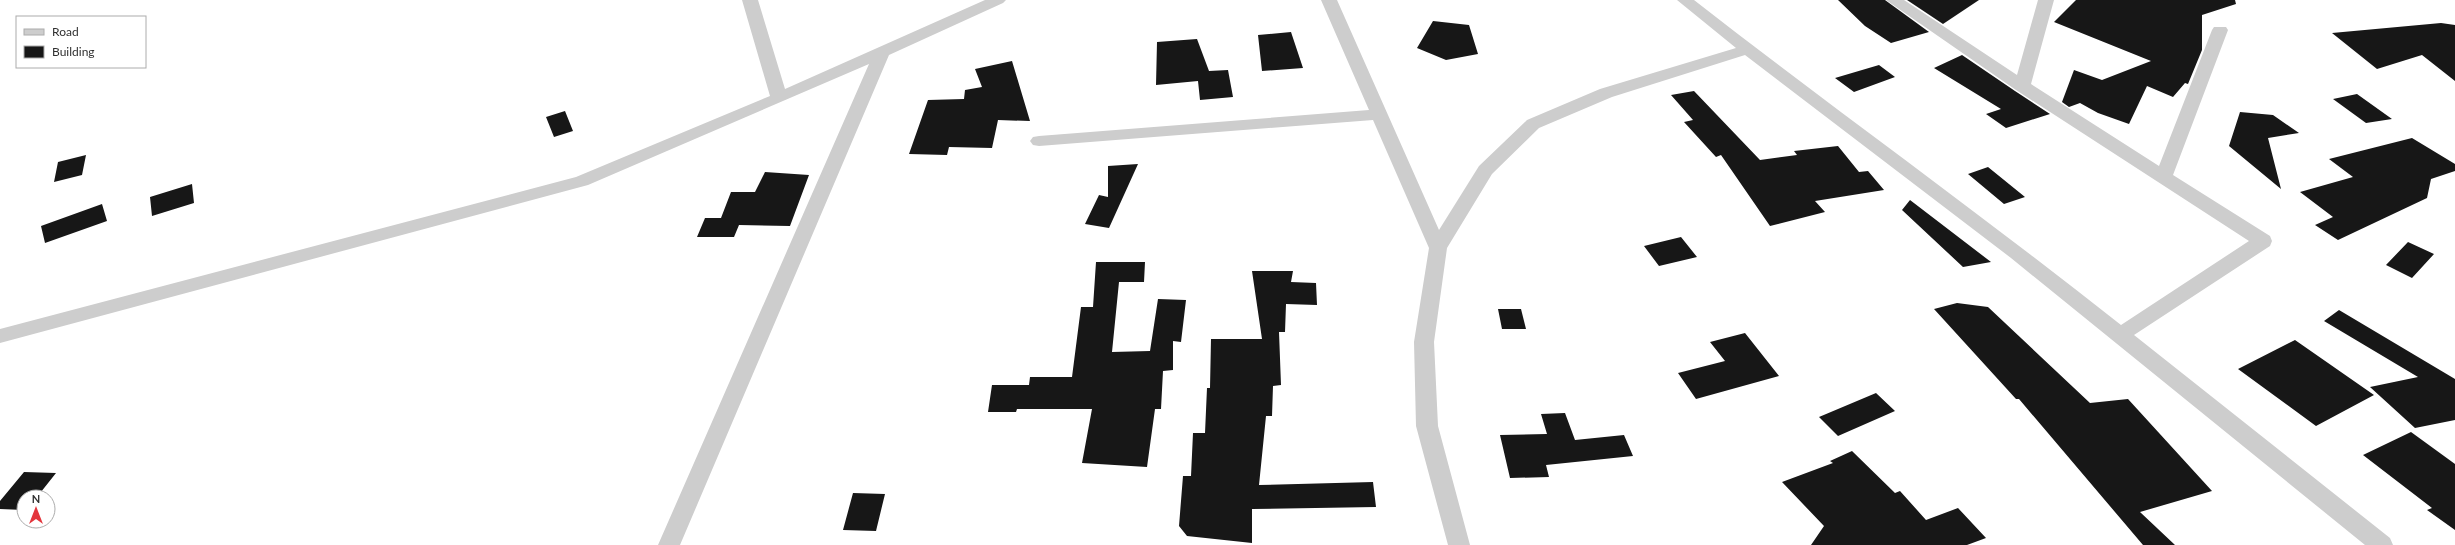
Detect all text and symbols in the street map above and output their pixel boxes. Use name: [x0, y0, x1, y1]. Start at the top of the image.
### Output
legend: [16, 16, 146, 68]
text: Road: [52, 24, 79, 39]
text: Building: [52, 44, 95, 59]
north arrow: [16, 489, 56, 529]
text: N: [32, 492, 40, 505]

